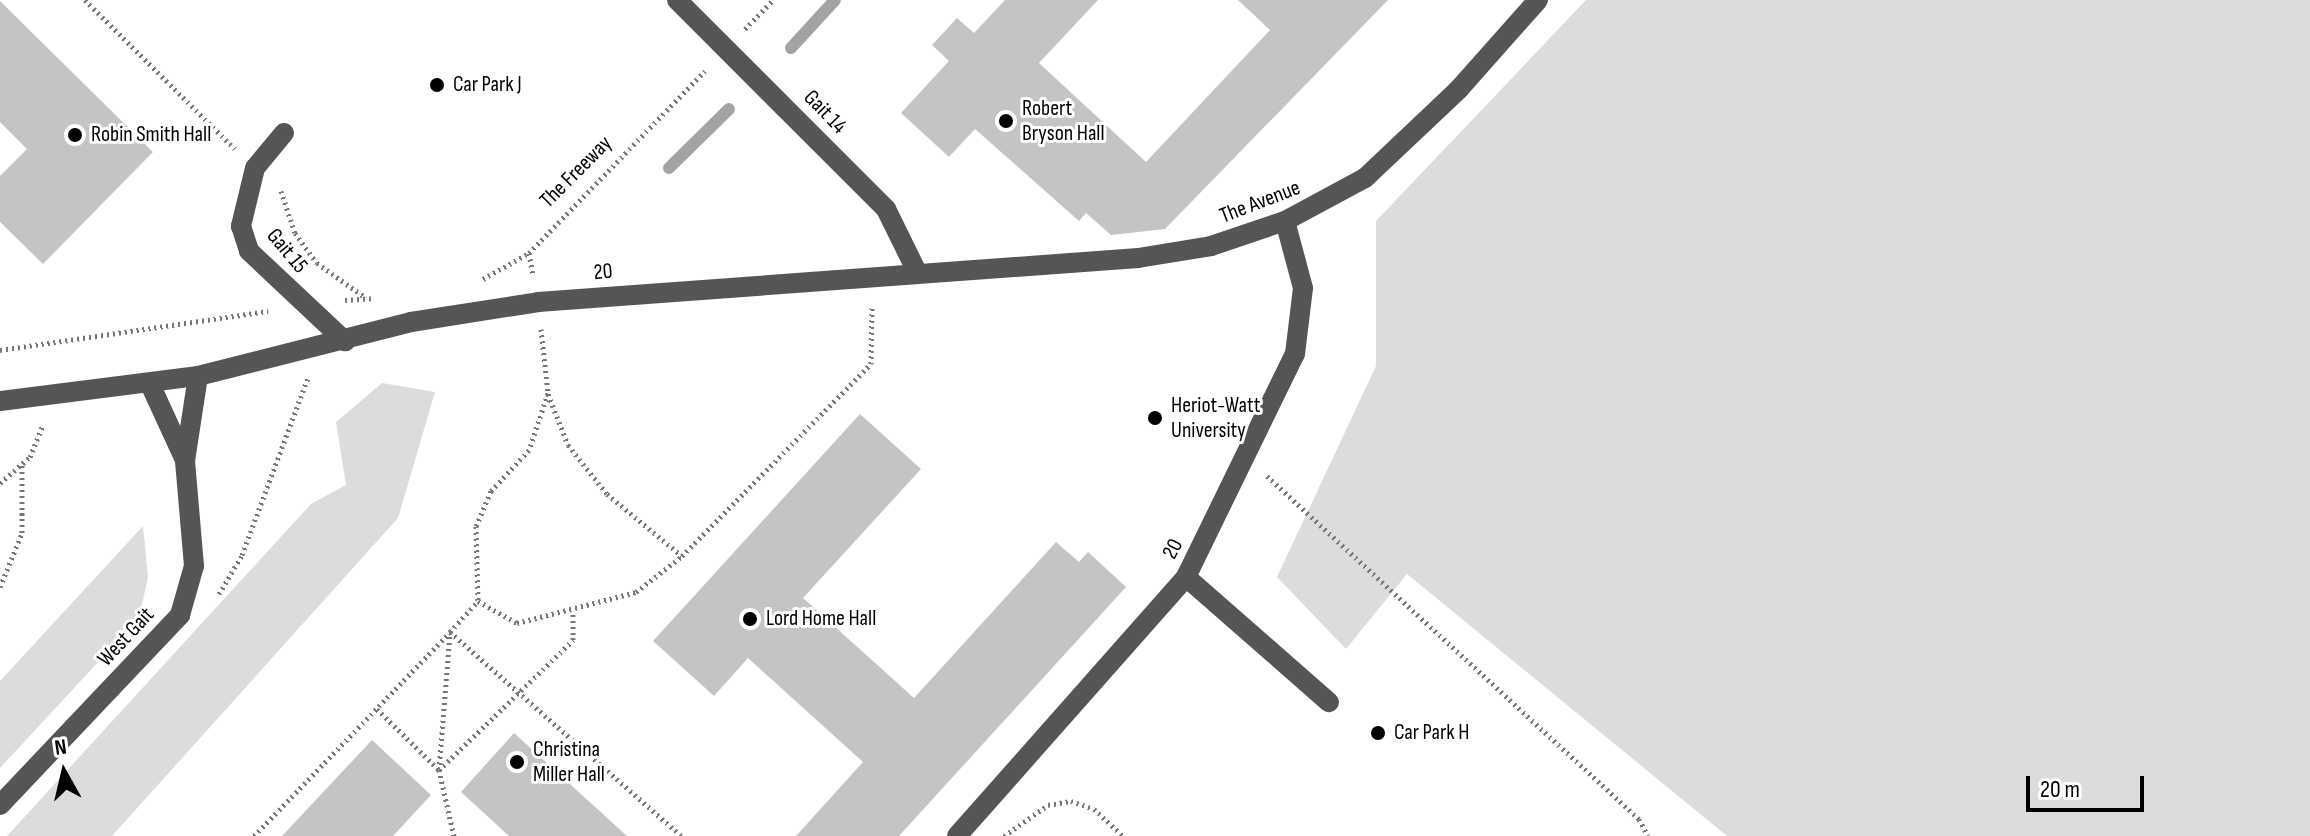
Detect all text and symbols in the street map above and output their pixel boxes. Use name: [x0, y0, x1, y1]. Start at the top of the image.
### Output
place label: Car Park J: [453, 72, 522, 98]
marker: Car Park J: [428, 76, 446, 94]
street label: Gait 14: [798, 85, 852, 139]
place label: Robert Bryson Hall: [1022, 95, 1105, 146]
marker: Robert Bryson Hall: [997, 112, 1015, 130]
place label: Robin Smith Hall: [91, 122, 211, 148]
marker: Robin Smith Hall: [66, 126, 84, 144]
street label: The Freeway: [534, 130, 618, 214]
street label: The Avenue: [1216, 175, 1304, 229]
street label: Gait 15: [261, 223, 313, 279]
street label: 20: [592, 258, 614, 286]
place label: Heriot-Watt University: [1171, 392, 1260, 444]
marker: Heriot-Watt University: [1146, 409, 1164, 427]
street label: 20: [1157, 535, 1189, 563]
street label: West Gait: [92, 602, 160, 672]
place label: Lord Home Hall: [766, 606, 876, 632]
marker: Lord Home Hall: [741, 610, 759, 628]
place label: Car Park H: [1394, 720, 1469, 746]
marker: Car Park H: [1369, 724, 1387, 742]
north arrow: [24, 732, 104, 812]
text: N: [53, 734, 68, 762]
place label: Christina Miller Hall: [533, 736, 605, 788]
marker: Christina Miller Hall: [508, 753, 526, 771]
scale bar: [2030, 760, 2148, 810]
text: 20 m: [2040, 775, 2080, 804]

